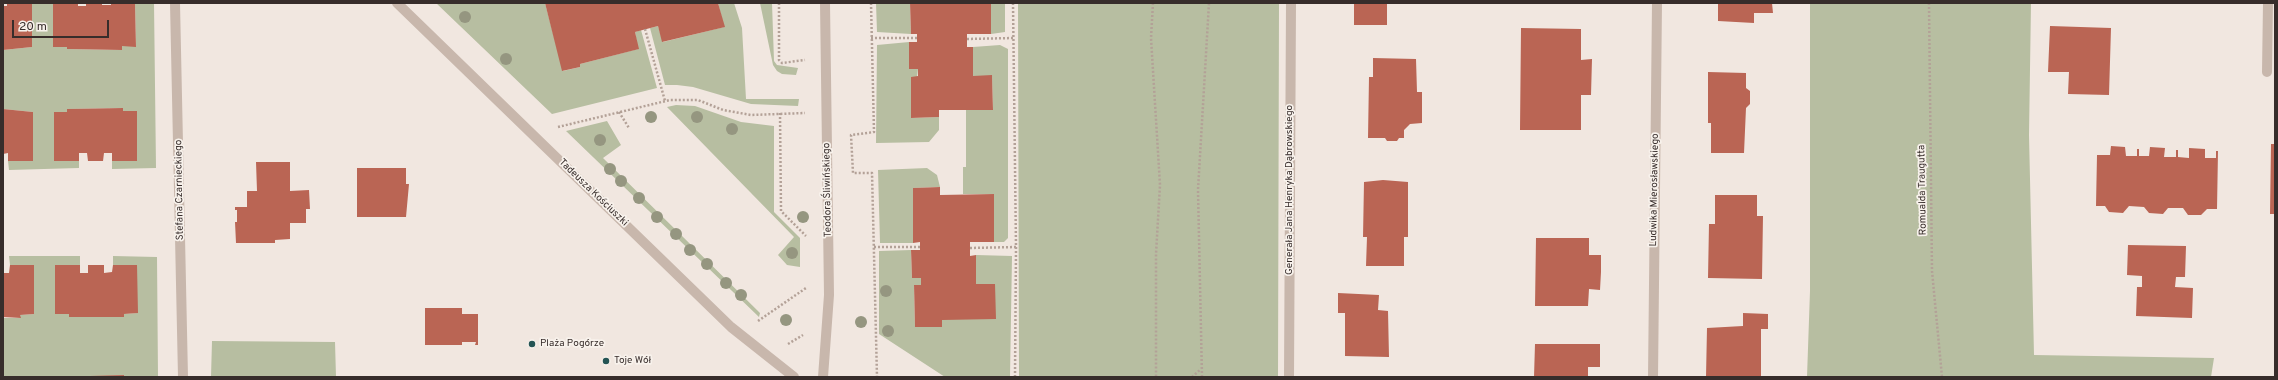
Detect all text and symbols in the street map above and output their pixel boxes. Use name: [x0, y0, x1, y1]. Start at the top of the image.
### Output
scale bar: [14, 12, 111, 38]
text: 20 m: [19, 19, 47, 35]
street label: Generała Jana Henryka Dąbrowskiego: [1284, 105, 1296, 275]
street label: Ludwika Mierosławskiego: [1648, 133, 1662, 247]
street label: Stefana Czarnieckiego: [173, 140, 187, 240]
street label: Teodora Śliwińskiego: [821, 143, 835, 237]
street label: Romualda Traugutta: [1916, 145, 1930, 235]
street label: Tadeusza Kościuszki: [556, 157, 630, 229]
place label: Plaża Pogórze: [540, 338, 604, 350]
marker: Plaża Pogórze: [527, 339, 537, 349]
place label: Toje Wół: [614, 355, 651, 367]
marker: Toje Wół: [601, 356, 611, 366]

